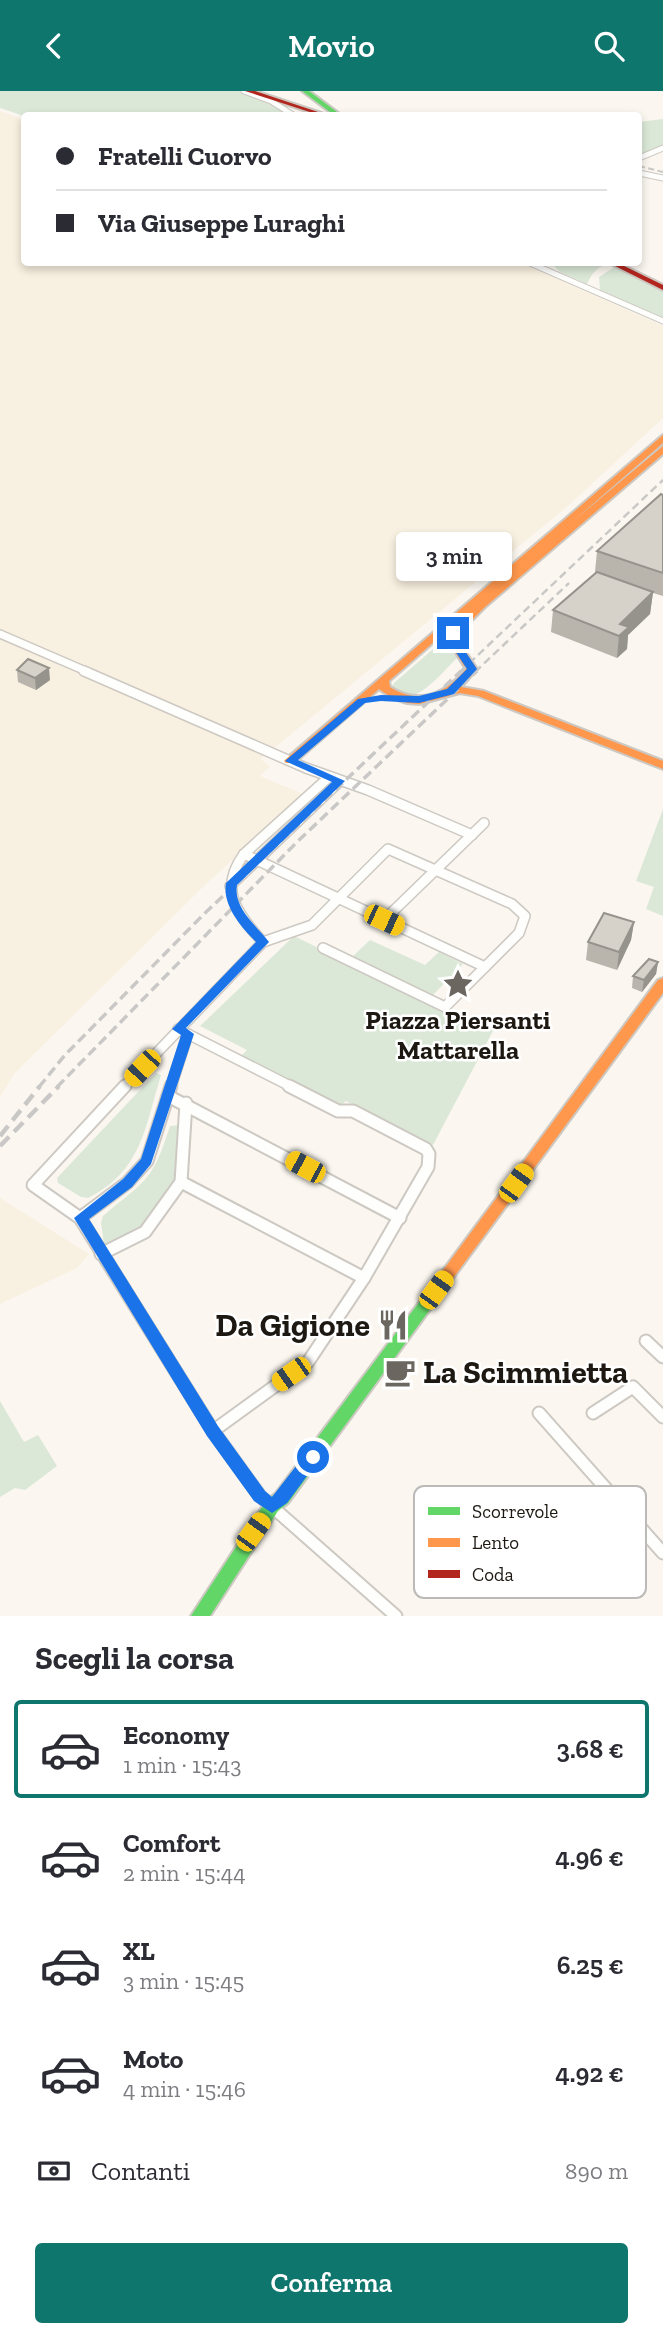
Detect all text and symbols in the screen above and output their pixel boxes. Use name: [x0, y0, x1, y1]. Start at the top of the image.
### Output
icon: back: [35, 27, 73, 65]
text: Movio: [288, 27, 375, 65]
icon: search: [590, 27, 628, 65]
text: Fratelli Cuorvo: [98, 140, 272, 172]
text: Via Giuseppe Luraghi: [98, 207, 345, 239]
callout: 3 min: [395, 531, 511, 581]
text: 3 min: [426, 542, 482, 570]
route end: [437, 617, 469, 649]
car: [361, 902, 408, 938]
place icon: Piazza Piersanti Mattarella: [441, 967, 475, 1001]
place label: Piazza Piersanti Mattarella: [365, 1004, 551, 1066]
car: [120, 1045, 165, 1091]
car: [282, 1148, 329, 1186]
car: [496, 1160, 537, 1206]
car: [416, 1267, 457, 1313]
place label: Da Gigione: [215, 1306, 370, 1344]
restaurant icon: Da Gigione: [376, 1308, 410, 1342]
car: [268, 1353, 315, 1395]
place label: La Scimmietta: [423, 1353, 628, 1391]
cafe icon: La Scimmietta: [383, 1355, 417, 1389]
route start: [297, 1441, 329, 1473]
legend: [414, 1486, 646, 1598]
text: Scorrevole: [472, 1500, 558, 1523]
car: [233, 1509, 274, 1555]
text: Lento: [472, 1531, 519, 1554]
text: Coda: [472, 1563, 514, 1586]
text: Scegli la corsa: [35, 1639, 234, 1677]
icon: car: [39, 1718, 102, 1781]
text: Economy: [123, 1719, 229, 1751]
text: 3.68 €: [557, 1733, 624, 1765]
text: 1 min · 15:43: [123, 1751, 241, 1779]
icon: car: [39, 1826, 102, 1889]
text: Comfort: [123, 1827, 220, 1859]
text: 4.96 €: [555, 1841, 624, 1873]
text: 2 min · 15:44: [123, 1859, 246, 1887]
icon: car: [39, 1934, 102, 1997]
text: XL: [123, 1935, 155, 1967]
text: 6.25 €: [557, 1949, 624, 1981]
text: 3 min · 15:45: [123, 1967, 244, 1995]
icon: car: [39, 2042, 102, 2105]
text: Moto: [123, 2043, 183, 2075]
text: 4.92 €: [555, 2057, 624, 2089]
text: 4 min · 15:46: [123, 2075, 246, 2103]
icon: cash: [35, 2152, 73, 2190]
text: Contanti: [91, 2155, 190, 2187]
text: 890 m: [565, 2157, 628, 2185]
button: Conferma: [35, 2243, 628, 2323]

